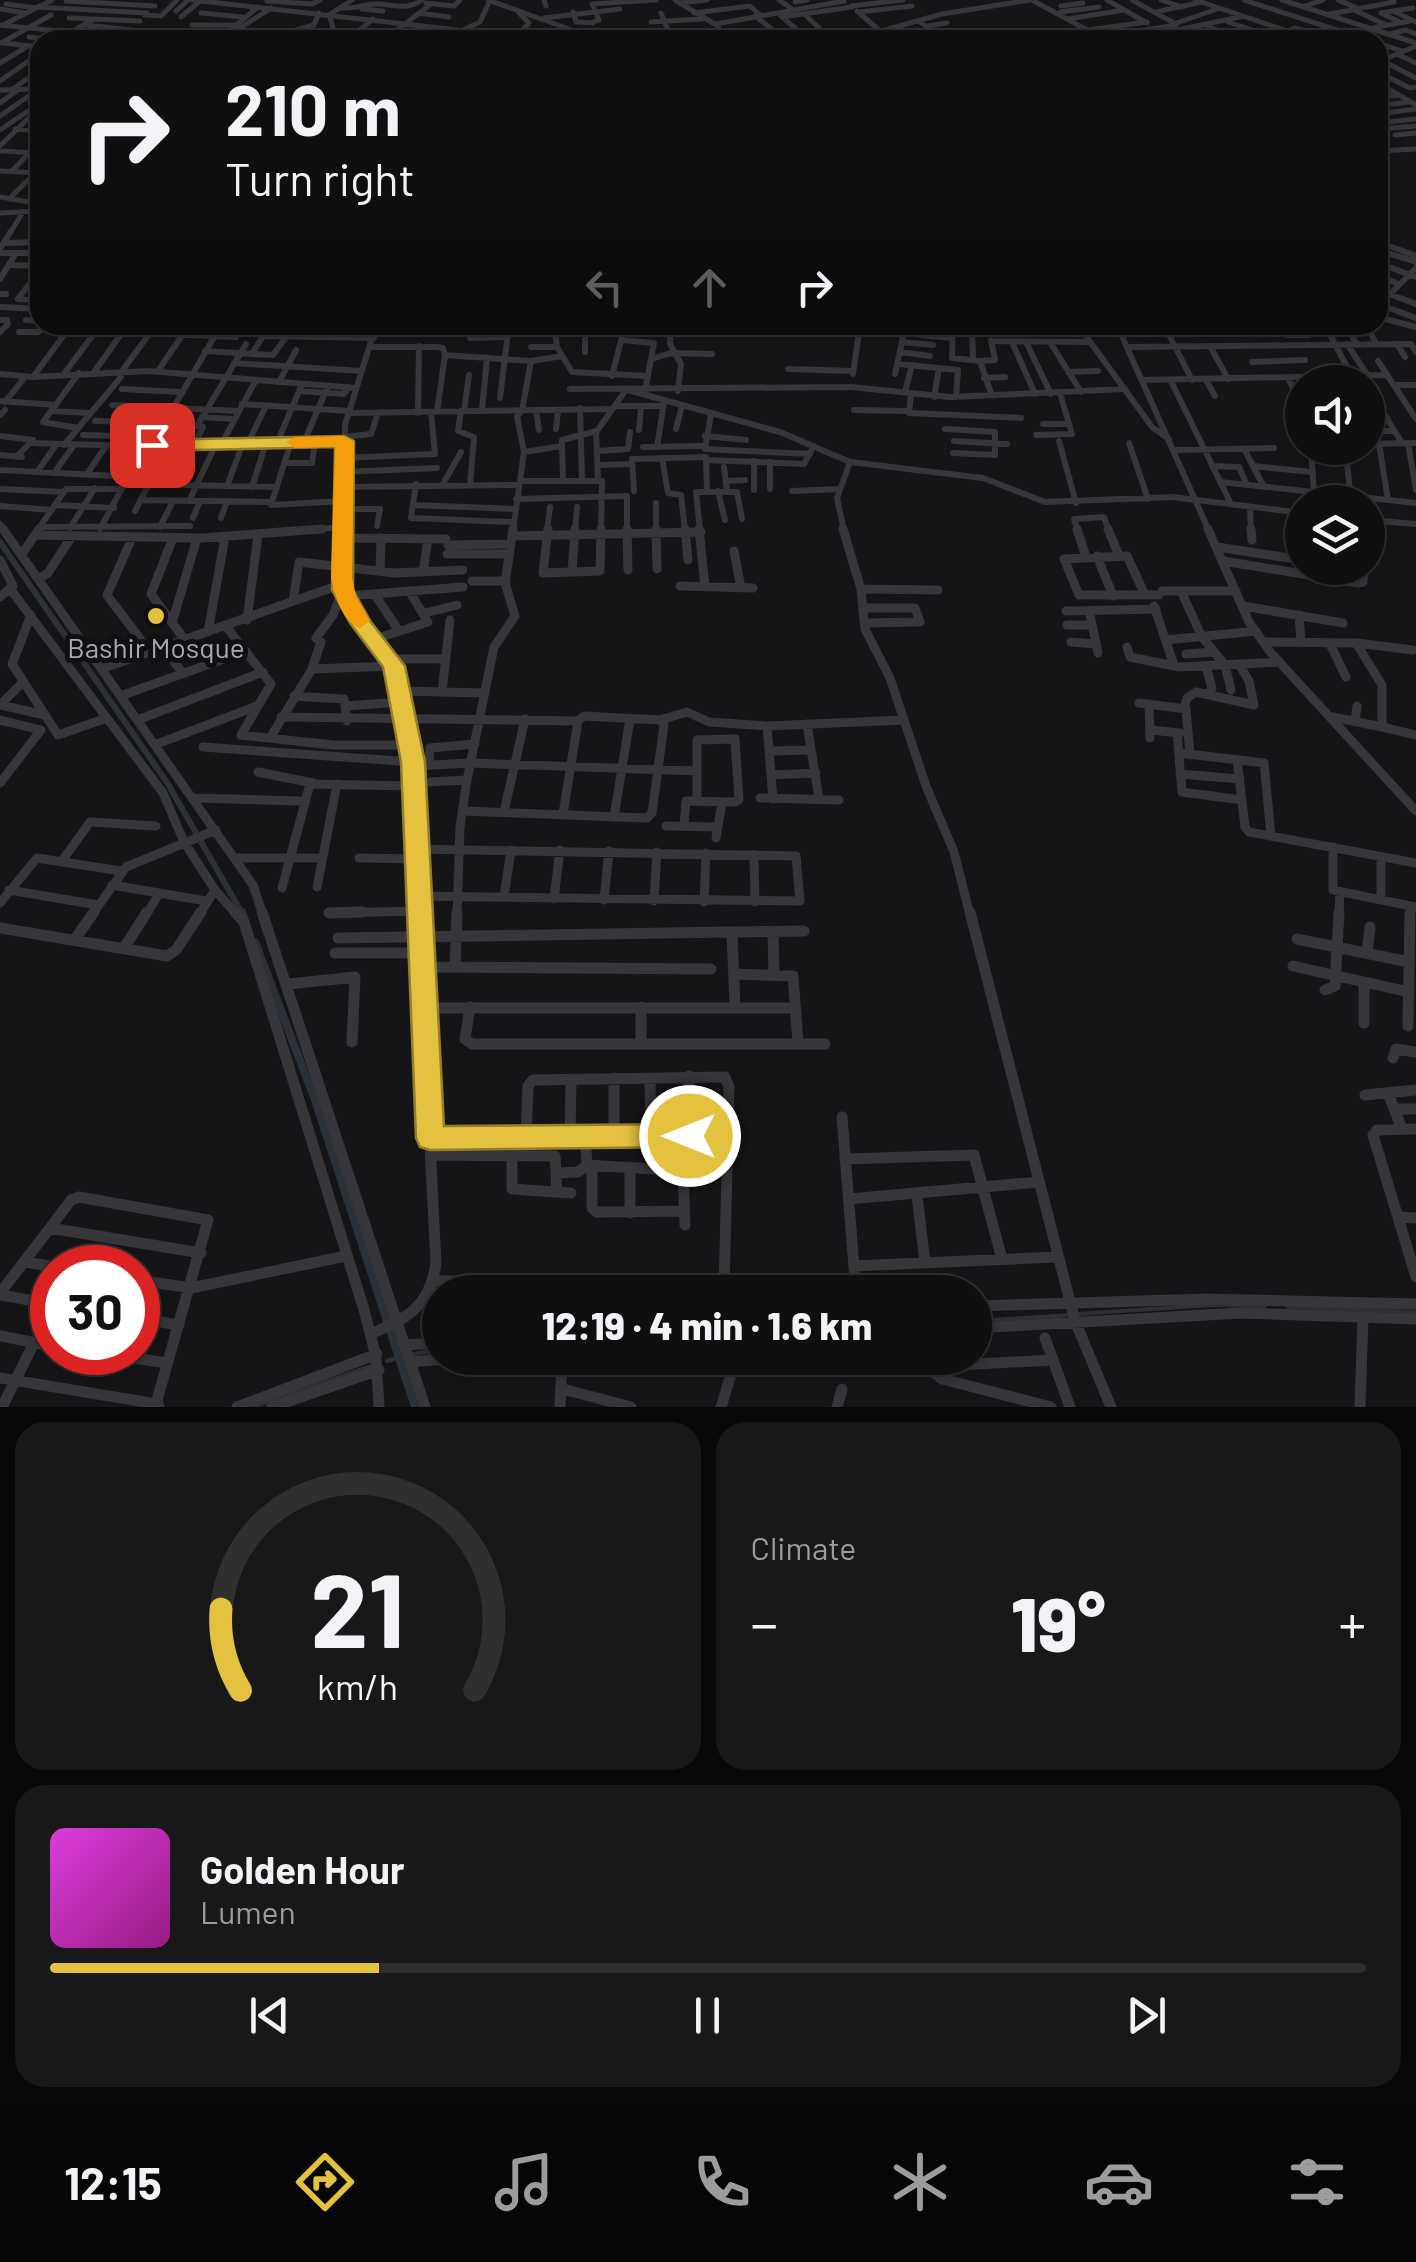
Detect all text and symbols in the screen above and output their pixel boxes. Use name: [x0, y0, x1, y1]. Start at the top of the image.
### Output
text: 210 m: [225, 66, 401, 150]
icon: right: [60, 70, 190, 200]
text: Turn right: [225, 151, 415, 205]
icon: left: [577, 260, 632, 315]
icon: ahead: [682, 260, 737, 315]
icon: right: [787, 260, 842, 315]
map controls: [1285, 365, 1385, 585]
button: sound: [1285, 365, 1385, 465]
pin: [110, 403, 195, 488]
icon: arrive: [125, 418, 180, 473]
button: layers: [1285, 485, 1385, 585]
marker: Bashir Mosque: [145, 605, 167, 627]
place label: Bashir Mosque: [67, 630, 245, 664]
position arrow: [638, 1084, 742, 1188]
speed limit sign: 30: [30, 1245, 160, 1375]
text: 12:19 · 4 min · 1.6 km: [542, 1302, 872, 1348]
text: Climate: [751, 1528, 856, 1566]
text: 21: [311, 1544, 405, 1669]
text: 19°: [1011, 1577, 1106, 1667]
text: −: [751, 1589, 778, 1655]
text: +: [1338, 1589, 1366, 1655]
text: km/h: [317, 1664, 398, 1707]
text: Golden Hour: [200, 1846, 405, 1892]
text: Lumen: [200, 1892, 296, 1930]
icon: previous: [242, 1988, 297, 2043]
icon: pause: [680, 1988, 735, 2043]
icon: next: [1119, 1988, 1174, 2043]
icon: directions: [290, 2147, 360, 2217]
icon: music: [489, 2147, 559, 2217]
icon: phone: [687, 2147, 757, 2217]
icon: climate: [885, 2147, 955, 2217]
icon: car: [1084, 2147, 1154, 2217]
icon: filters: [1282, 2147, 1352, 2217]
text: 12:15: [64, 2155, 162, 2209]

